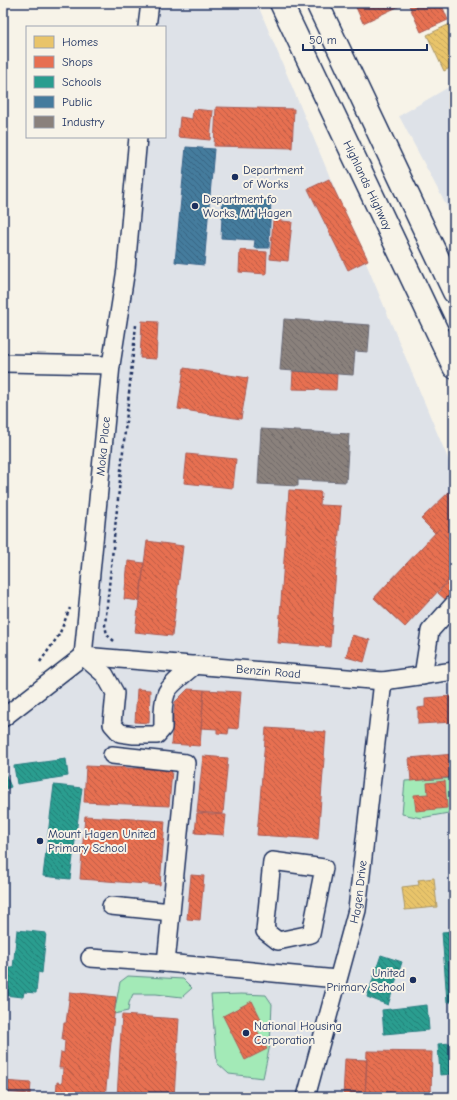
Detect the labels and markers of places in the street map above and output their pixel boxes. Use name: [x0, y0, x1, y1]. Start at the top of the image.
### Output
place label: Department of Works: [243, 163, 304, 191]
marker: Department of Works: [230, 172, 240, 182]
place label: Department fo Works, Mt Hagen: [203, 192, 292, 220]
marker: Department fo Works, Mt Hagen: [190, 201, 200, 211]
place label: Mount Hagen United Primary School: [48, 827, 156, 855]
marker: Mount Hagen United Primary School: [35, 836, 45, 846]
place label: United Primary School: [326, 966, 405, 994]
marker: United Primary School: [408, 975, 418, 985]
place label: National Housing Corporation: [254, 1019, 342, 1047]
marker: National Housing Corporation: [241, 1028, 251, 1038]

